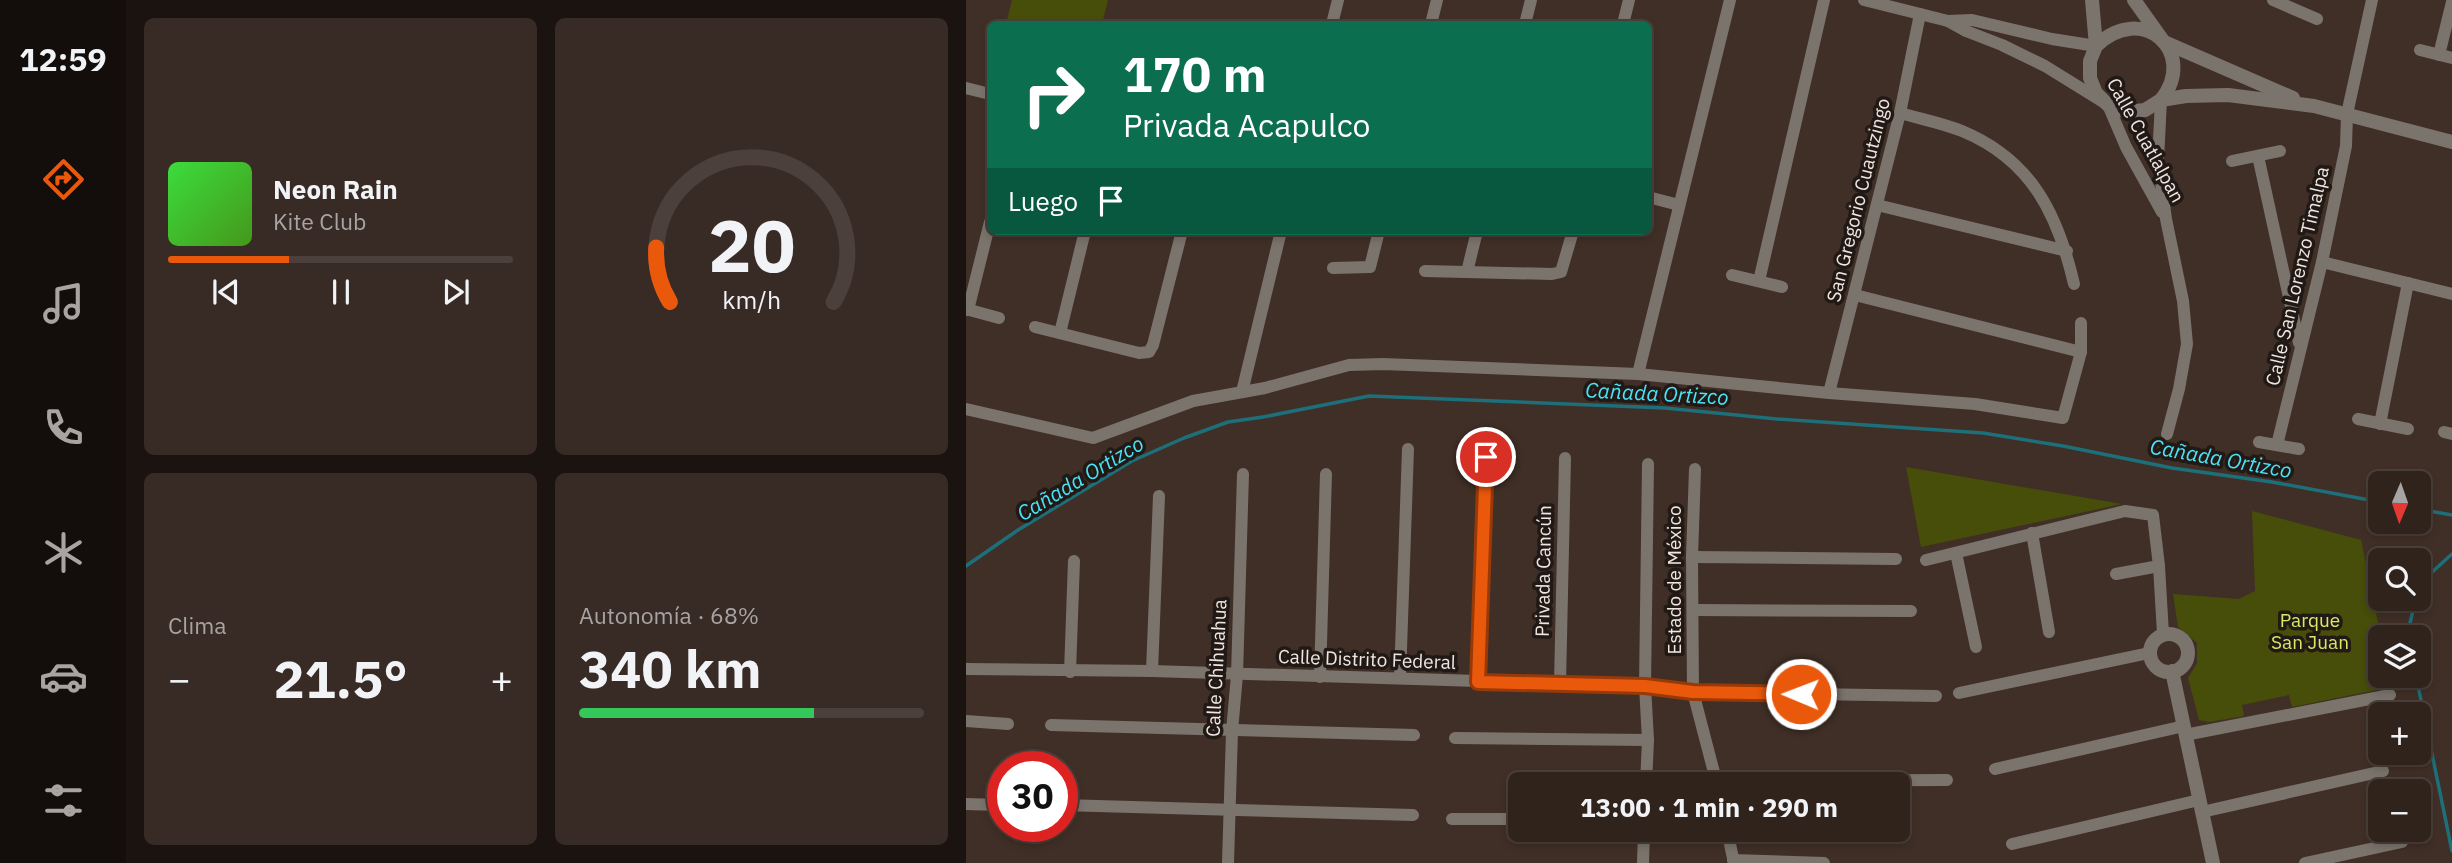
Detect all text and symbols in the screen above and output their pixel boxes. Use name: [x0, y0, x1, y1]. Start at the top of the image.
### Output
text: 12:59: [19, 38, 107, 80]
text: 170 m: [1123, 42, 1267, 105]
icon: right: [1008, 49, 1099, 140]
street label: Calle Cuatlalpan: [2102, 73, 2190, 207]
street label: San Gregorio Cuautzingo: [1821, 95, 1895, 305]
text: Privada Acapulco: [1123, 104, 1371, 146]
icon: directions: [39, 155, 88, 204]
street label: Calle San Lorenzo Timalpa: [2260, 164, 2334, 388]
text: Neon Rain: [273, 172, 398, 206]
icon: arrive: [1092, 182, 1130, 220]
text: Luego: [1008, 184, 1078, 218]
text: 20: [708, 198, 795, 293]
text: Kite Club: [273, 206, 366, 236]
icon: previous: [207, 273, 245, 311]
icon: pause: [322, 273, 360, 311]
icon: next: [437, 273, 475, 311]
icon: music: [39, 279, 88, 328]
text: km/h: [722, 283, 781, 316]
water label: Cañada Ortizco: [1585, 375, 1729, 411]
icon: phone: [39, 403, 88, 452]
pin: [1456, 427, 1516, 487]
water label: Cañada Ortizco: [1011, 429, 1149, 527]
water label: Cañada Ortizco: [2148, 432, 2294, 484]
icon: arrive: [1467, 438, 1505, 476]
north arrow: [2368, 471, 2431, 534]
map controls: [2368, 471, 2431, 842]
street label: Privada Cancún: [1530, 505, 1556, 637]
street label: Estado de México: [1662, 505, 1686, 655]
icon: climate: [39, 528, 88, 577]
button: search: [2368, 548, 2431, 611]
street label: Calle Chihuahua: [1200, 599, 1232, 737]
text: Autonomía · 68%: [579, 600, 759, 630]
park label: Parque San Juan: [2271, 608, 2349, 654]
text: Clima: [168, 610, 227, 640]
button: layers: [2368, 625, 2431, 688]
text: 340 km: [579, 635, 761, 702]
street label: Calle Distrito Federal: [1278, 644, 1456, 674]
text: 21.5°: [273, 645, 408, 712]
icon: car: [39, 652, 88, 701]
text: −: [168, 654, 191, 703]
text: +: [490, 654, 513, 703]
position arrow: [1764, 657, 1838, 731]
button: +: [2368, 702, 2431, 765]
speed limit sign: 30: [987, 751, 1078, 842]
icon: filters: [39, 776, 88, 825]
button: −: [2368, 779, 2431, 842]
text: 13:00 · 1 min · 290 m: [1580, 790, 1838, 824]

